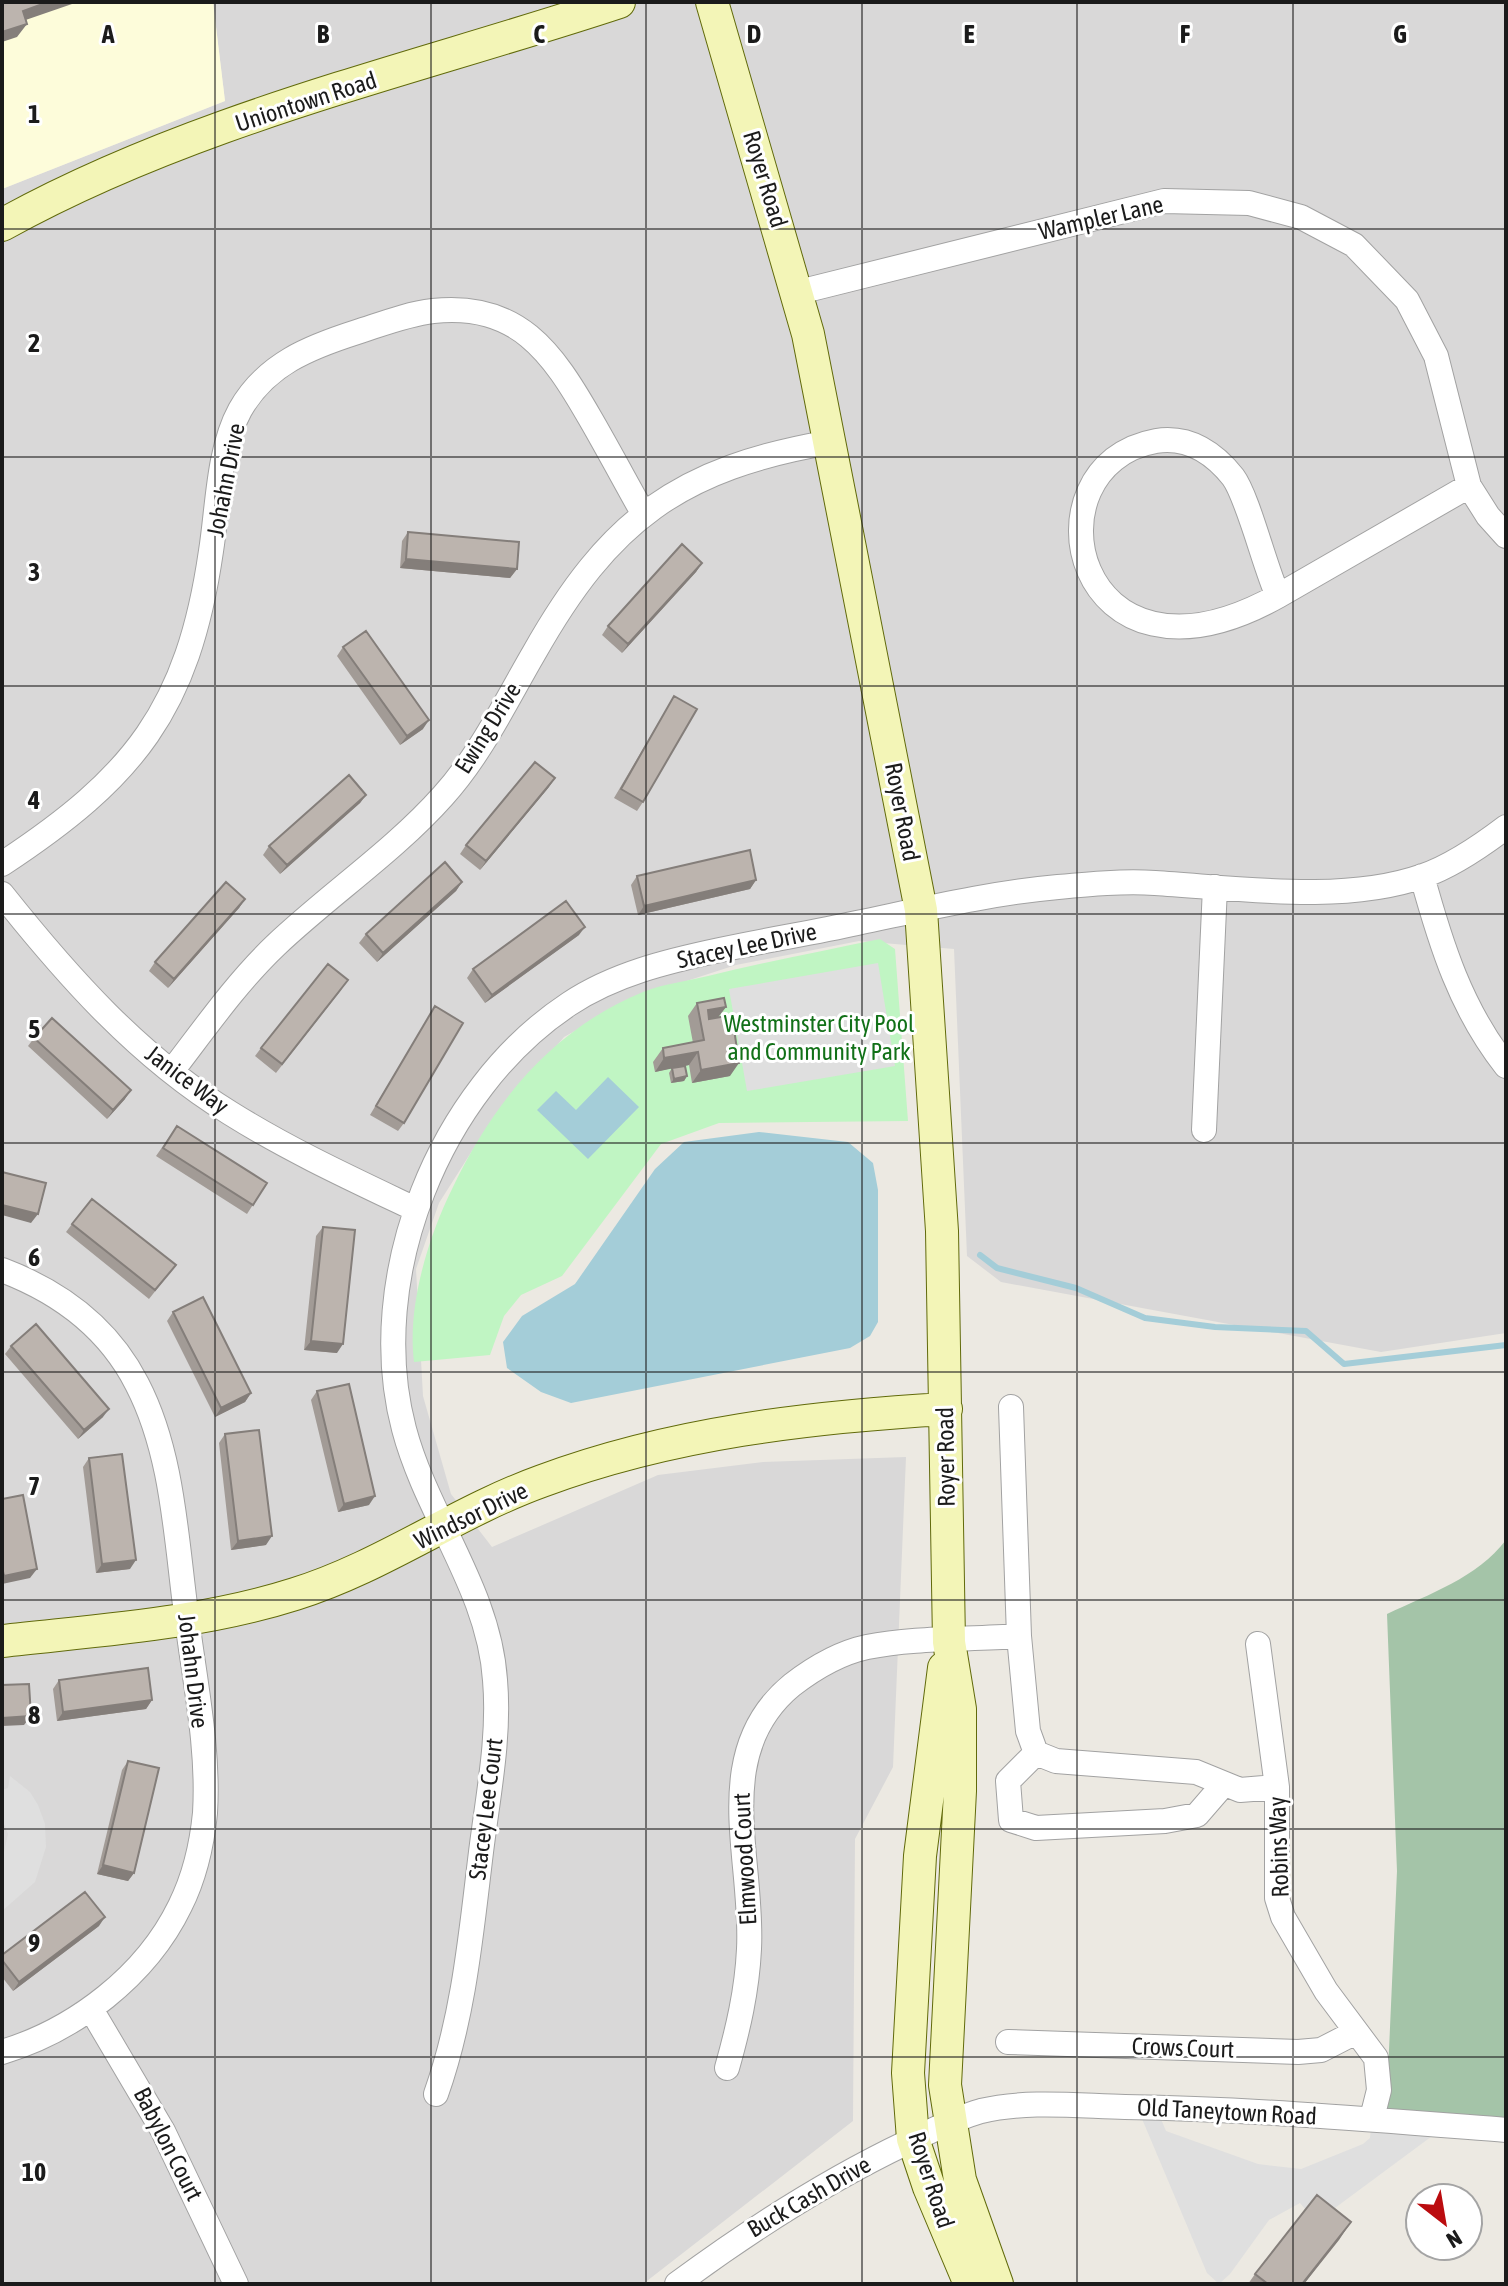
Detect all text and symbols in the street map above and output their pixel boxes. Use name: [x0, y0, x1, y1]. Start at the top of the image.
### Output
text: A: [101, 19, 115, 49]
text: B: [317, 19, 330, 49]
text: C: [533, 19, 545, 49]
text: D: [747, 19, 761, 49]
text: E: [963, 19, 975, 49]
text: F: [1180, 19, 1191, 49]
text: G: [1393, 19, 1407, 49]
street label: Uniontown Road: [232, 66, 380, 137]
text: 1: [28, 99, 40, 129]
street label: Royer Road: [738, 127, 793, 231]
street label: Wampler Lane: [1036, 190, 1166, 245]
text: 2: [28, 328, 40, 358]
street label: Johahn Drive: [201, 421, 250, 539]
text: 3: [28, 557, 40, 587]
street label: Ewing Drive: [449, 677, 526, 778]
street label: Royer Road: [880, 760, 925, 863]
text: 4: [27, 785, 40, 815]
street label: Stacey Lee Drive: [675, 918, 819, 973]
park label: Westminster City Pool and Community Park: [724, 1010, 915, 1065]
text: 5: [28, 1014, 40, 1044]
street label: Janice Way: [141, 1040, 234, 1120]
text: 6: [28, 1242, 40, 1272]
street label: Royer Road: [931, 1407, 960, 1507]
text: 7: [28, 1471, 40, 1501]
street label: Windsor Drive: [410, 1477, 532, 1555]
street label: Johahn Drive: [173, 1612, 214, 1730]
text: 8: [28, 1700, 40, 1730]
street label: Stacey Lee Court: [463, 1736, 508, 1881]
street label: Elmwood Court: [728, 1792, 761, 1926]
street label: Robins Way: [1263, 1796, 1294, 1898]
text: 9: [28, 1928, 40, 1958]
street label: Crows Court: [1131, 2032, 1235, 2063]
street label: Babylon Court: [128, 2083, 209, 2205]
street label: Old Taneytown Road: [1137, 2093, 1318, 2130]
street label: Royer Road: [903, 2128, 960, 2231]
street label: Buck Cash Drive: [742, 2150, 875, 2243]
text: 10: [22, 2157, 46, 2187]
north arrow: [1404, 2182, 1484, 2262]
text: N: [1442, 2225, 1467, 2254]

